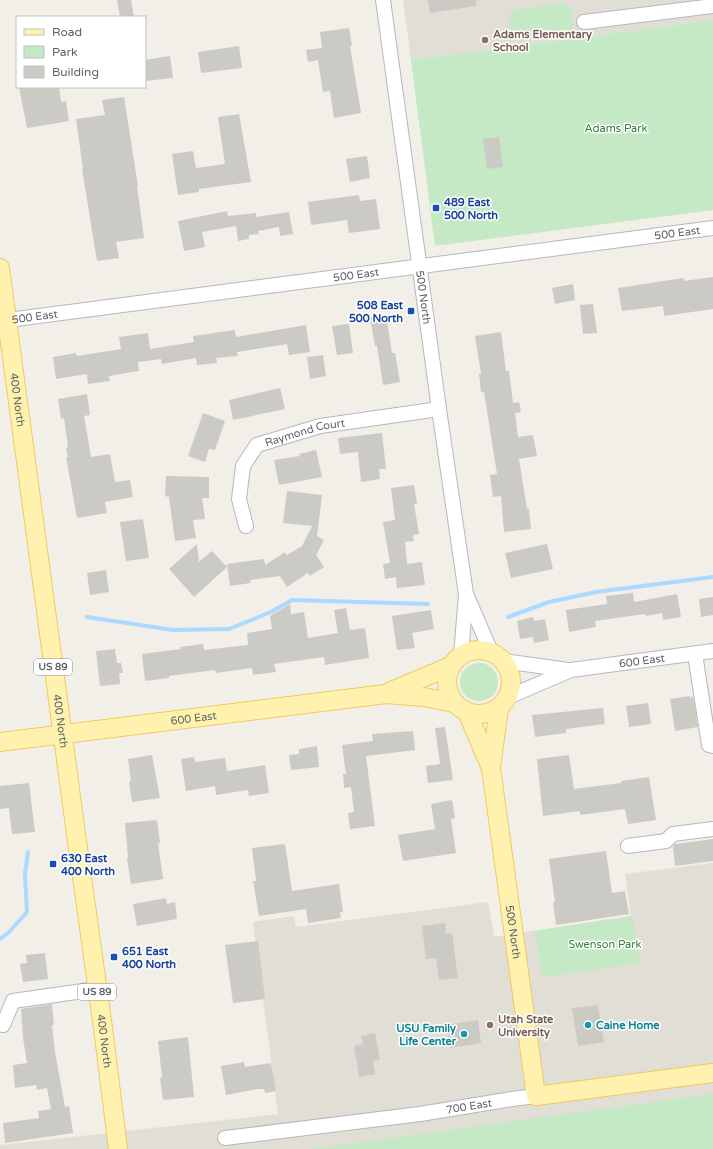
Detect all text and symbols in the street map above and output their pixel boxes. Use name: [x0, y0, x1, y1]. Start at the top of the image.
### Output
legend: [16, 16, 146, 88]
text: Road: [52, 25, 82, 39]
place label: Adams Elementary School: [493, 28, 592, 54]
marker: Adams Elementary School: [480, 35, 490, 45]
text: Park: [52, 45, 78, 59]
text: Building: [52, 65, 99, 79]
park label: Adams Park: [585, 122, 647, 135]
place label: 489 East 500 North: [444, 196, 498, 222]
marker: 489 East 500 North: [431, 203, 441, 213]
street label: 500 East: [653, 223, 701, 242]
street label: 500 East: [332, 265, 380, 284]
street label: 500 North: [414, 270, 434, 325]
place label: 508 East 500 North: [349, 299, 404, 325]
marker: 508 East 500 North: [406, 306, 416, 316]
street label: 500 East: [11, 307, 58, 326]
street label: 400 North: [8, 372, 28, 428]
street label: Raymond Court: [263, 416, 346, 449]
street label: 600 East: [618, 651, 666, 670]
road number: US 89: [34, 659, 72, 675]
street label: 400 North: [51, 693, 71, 749]
street label: 600 East: [170, 709, 217, 727]
place label: 630 East 400 North: [61, 852, 115, 878]
marker: 630 East 400 North: [48, 859, 58, 869]
street label: 500 North: [503, 904, 524, 960]
park label: Swenson Park: [568, 938, 642, 951]
place label: 651 East 400 North: [122, 945, 176, 971]
marker: 651 East 400 North: [109, 952, 119, 962]
road number: US 89: [78, 984, 116, 1000]
street label: 400 North: [95, 1013, 114, 1069]
place label: Utah State University: [498, 1013, 554, 1040]
place label: Caine Home: [596, 1019, 660, 1032]
marker: Utah State University: [485, 1020, 495, 1030]
marker: Caine Home: [583, 1020, 593, 1030]
place label: USU Family Life Center: [396, 1022, 457, 1048]
marker: USU Family Life Center: [459, 1029, 469, 1039]
street label: 700 East: [445, 1096, 493, 1116]

